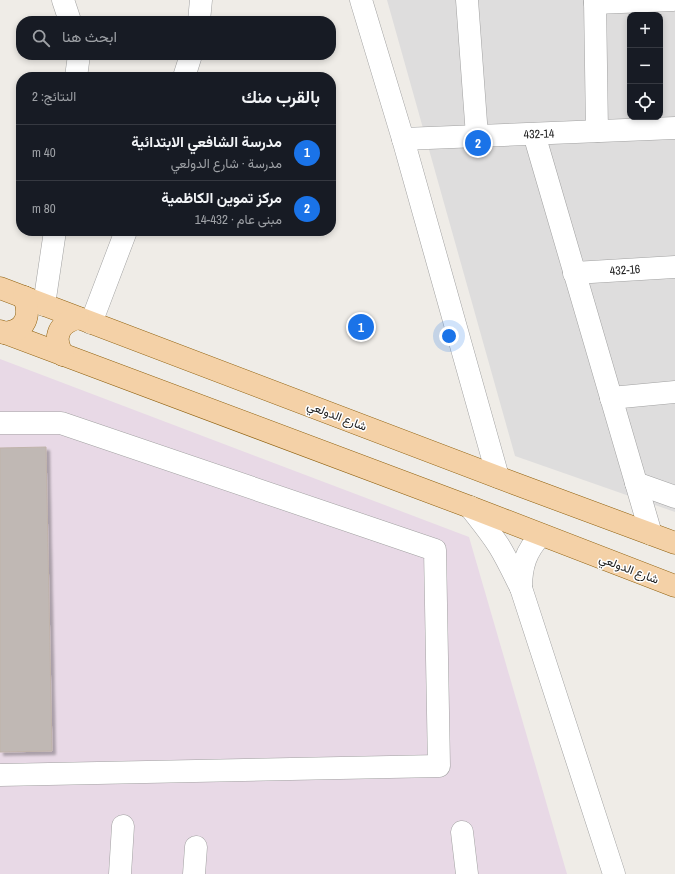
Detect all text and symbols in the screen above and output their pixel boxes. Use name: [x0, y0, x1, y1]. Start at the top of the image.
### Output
map controls: [627, 12, 663, 120]
button: +: [627, 12, 663, 48]
search box: [16, 16, 336, 60]
text: ابحث هنا: [62, 26, 117, 47]
icon: search: [30, 27, 52, 49]
button: −: [627, 48, 663, 84]
button: locate: [627, 84, 663, 120]
text: بالقرب منك: [241, 85, 320, 108]
text: النتائج: 2: [32, 88, 76, 105]
street label: 432-14: [523, 125, 555, 143]
pin: 2: [465, 128, 491, 158]
text: مدرسة الشافعي الابتدائية: [131, 131, 282, 152]
text: 40 m: [32, 144, 56, 161]
text: 1: [304, 144, 310, 161]
text: مدرسة · شارع الدولعي: [171, 155, 282, 172]
text: مركز تموين الكاظمية: [161, 187, 282, 208]
text: 80 m: [32, 200, 56, 217]
text: 2: [304, 200, 310, 217]
text: مبنى عام · 432-14: [195, 211, 282, 228]
street label: 432-16: [609, 261, 641, 279]
pin: 1: [348, 312, 374, 342]
your location: [439, 326, 459, 346]
street label: شارع الدولعي: [304, 397, 369, 437]
street label: شارع الدولعي: [596, 550, 661, 590]

